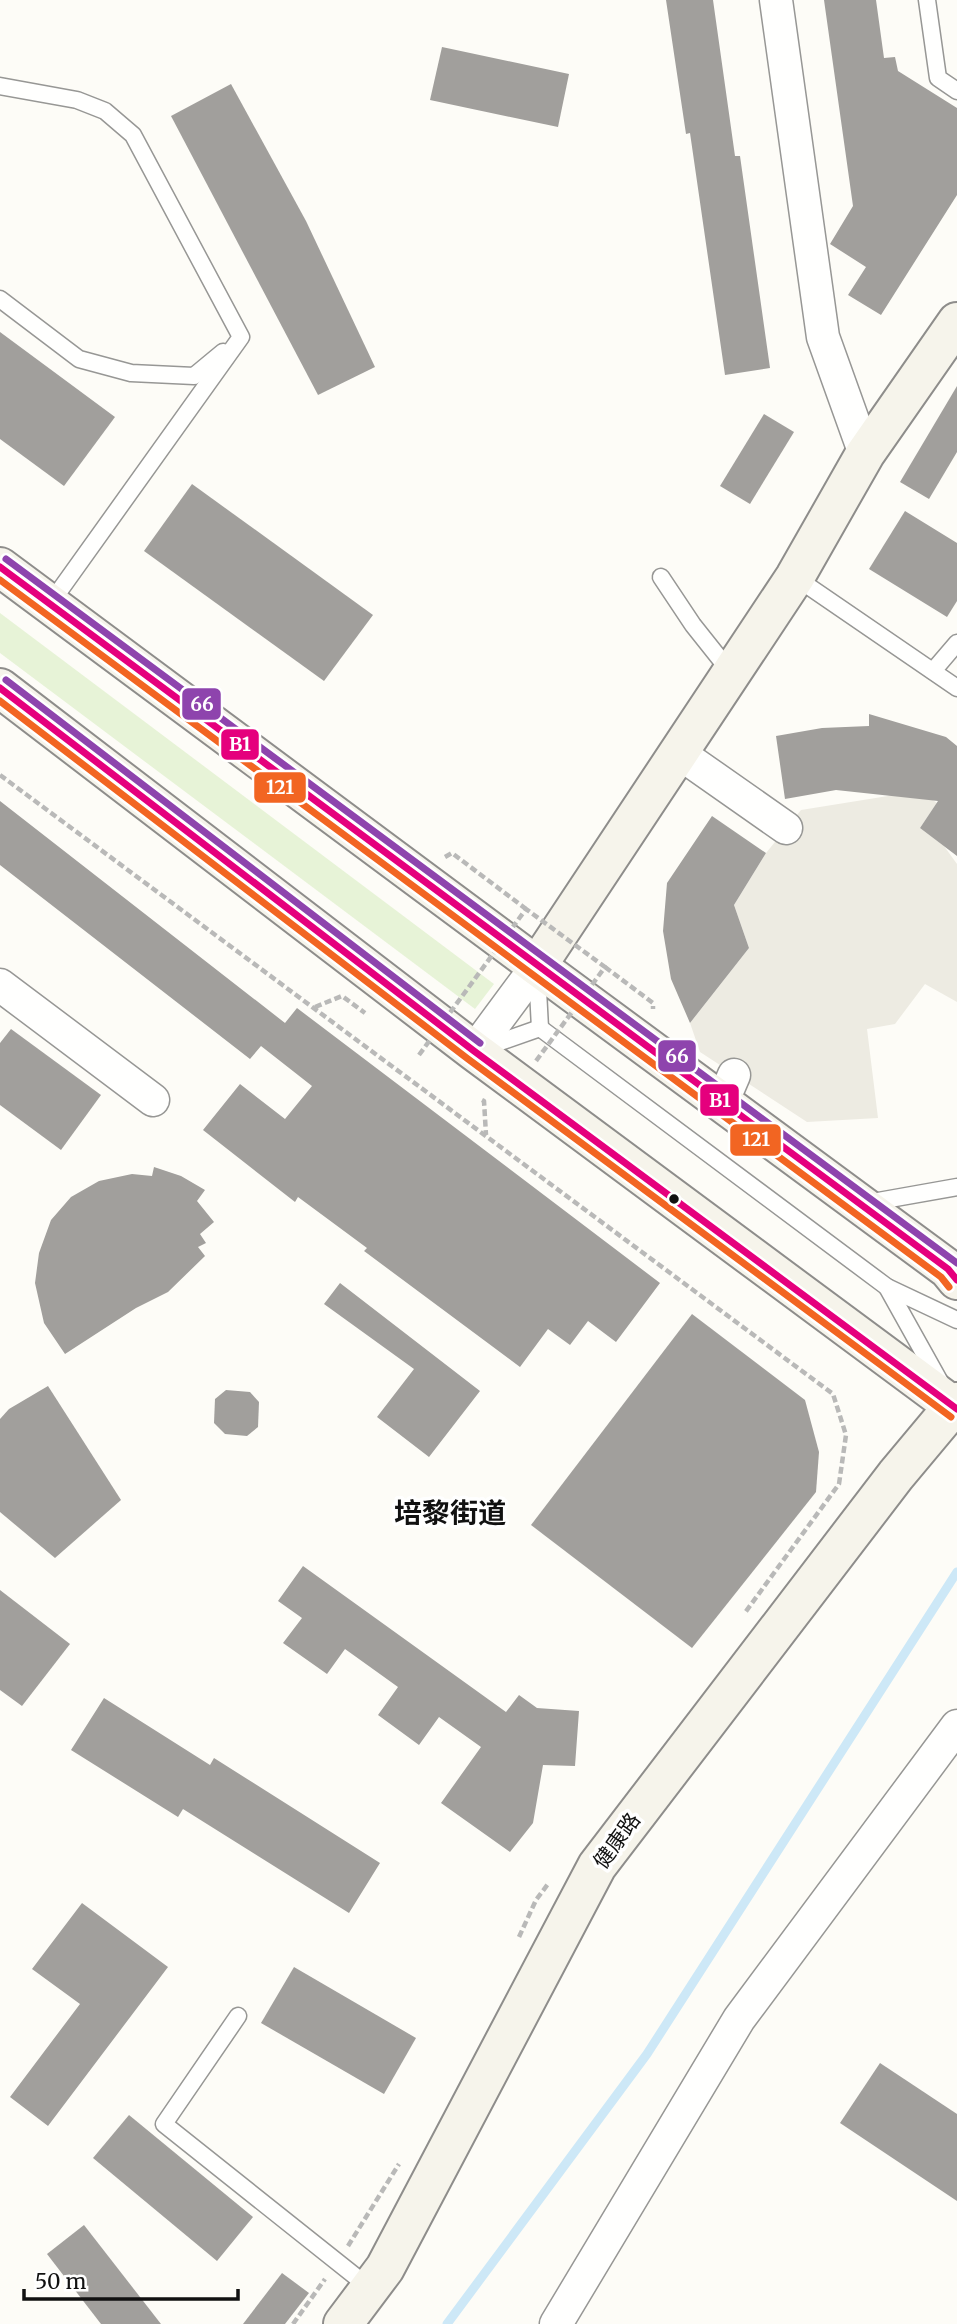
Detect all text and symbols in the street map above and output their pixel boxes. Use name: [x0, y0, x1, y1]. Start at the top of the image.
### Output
line badge: 66: [181, 687, 222, 721]
text: 66: [190, 692, 214, 716]
line badge: B1: [220, 728, 260, 761]
text: B1: [229, 732, 251, 756]
line badge: 121: [253, 771, 307, 804]
text: 121: [266, 775, 294, 799]
line badge: 66: [657, 1039, 697, 1073]
text: 66: [665, 1044, 689, 1068]
line badge: B1: [699, 1083, 740, 1117]
text: B1: [709, 1088, 731, 1112]
line badge: 121: [729, 1123, 782, 1157]
text: 121: [742, 1127, 770, 1151]
unlabelled marker: [667, 1192, 681, 1206]
district label: 培黎街道: [394, 1495, 506, 1531]
street label: 健康路: [587, 1807, 646, 1874]
scale bar: [24, 2258, 238, 2302]
text: 50 m: [35, 2268, 86, 2295]

